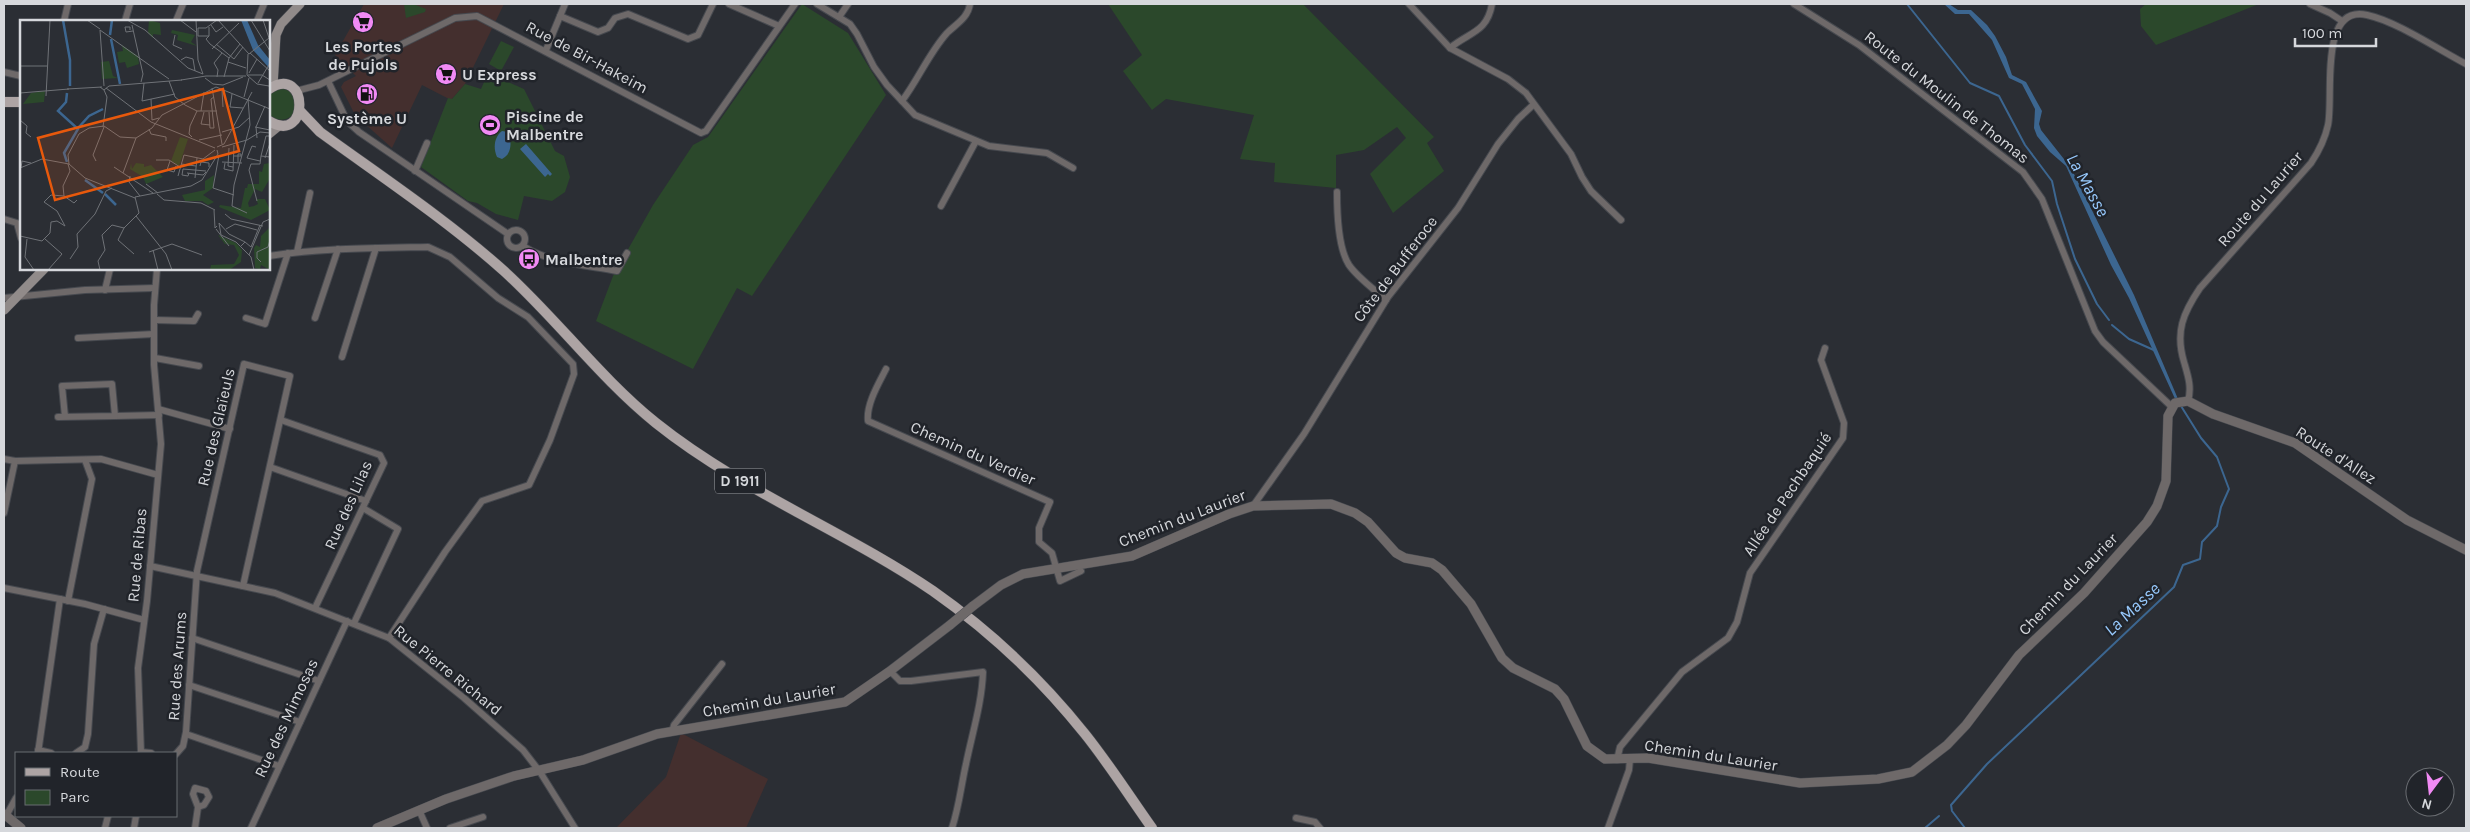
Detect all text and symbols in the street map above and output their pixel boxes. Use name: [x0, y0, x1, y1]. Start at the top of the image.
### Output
supermarket icon: Les Portes de Pujols: [351, 10, 375, 34]
scale bar: [2295, 15, 2376, 47]
street label: Rue de Bir-Hakeim: [523, 17, 651, 97]
inset map: [20, 20, 270, 270]
text: 100 m: [2302, 24, 2342, 42]
street label: Route du Moulin de Thomas: [1861, 27, 2033, 167]
place label: Les Portes de Pujols: [325, 37, 401, 74]
supermarket icon: U Express: [434, 62, 458, 86]
place label: U Express: [462, 65, 537, 84]
fuel station icon: Système U: [355, 82, 379, 106]
place label: Piscine de Malbentre: [506, 107, 584, 144]
place label: Système U: [327, 109, 407, 128]
sports icon: Piscine de Malbentre: [478, 113, 502, 137]
street label: Route du Laurier: [2214, 147, 2307, 250]
water label: La Masse: [2062, 150, 2114, 220]
street label: Côte de Bufferoce: [1349, 212, 1441, 326]
bus stop icon: Malbentre: [517, 247, 541, 271]
place label: Malbentre: [545, 250, 623, 269]
street label: Rue des Glaïeuls: [193, 366, 239, 488]
street label: Chemin du Verdier: [908, 417, 1039, 489]
street label: Route d'Allez: [2292, 422, 2380, 488]
street label: Allée de Pechbaquié: [1739, 429, 1835, 559]
street label: Rue des Lilas: [320, 458, 376, 552]
road number: D 1911: [715, 468, 765, 494]
street label: Chemin du Laurier: [1116, 485, 1248, 551]
street label: Rue de Ribas: [123, 507, 151, 603]
street label: Chemin du Laurier: [2014, 529, 2122, 639]
water label: La Masse: [2099, 578, 2165, 640]
street label: Rue des Arums: [164, 611, 190, 721]
street label: Rue Pierre Richard: [390, 621, 506, 719]
street label: Rue des Mimosas: [250, 655, 322, 781]
street label: Chemin du Laurier: [701, 679, 837, 721]
street label: Chemin du Laurier: [1643, 735, 1779, 775]
legend: [15, 752, 178, 817]
text: Route: [60, 763, 100, 781]
north arrow: [2405, 767, 2455, 817]
text: Parc: [60, 788, 90, 806]
text: N: [2420, 795, 2434, 814]

